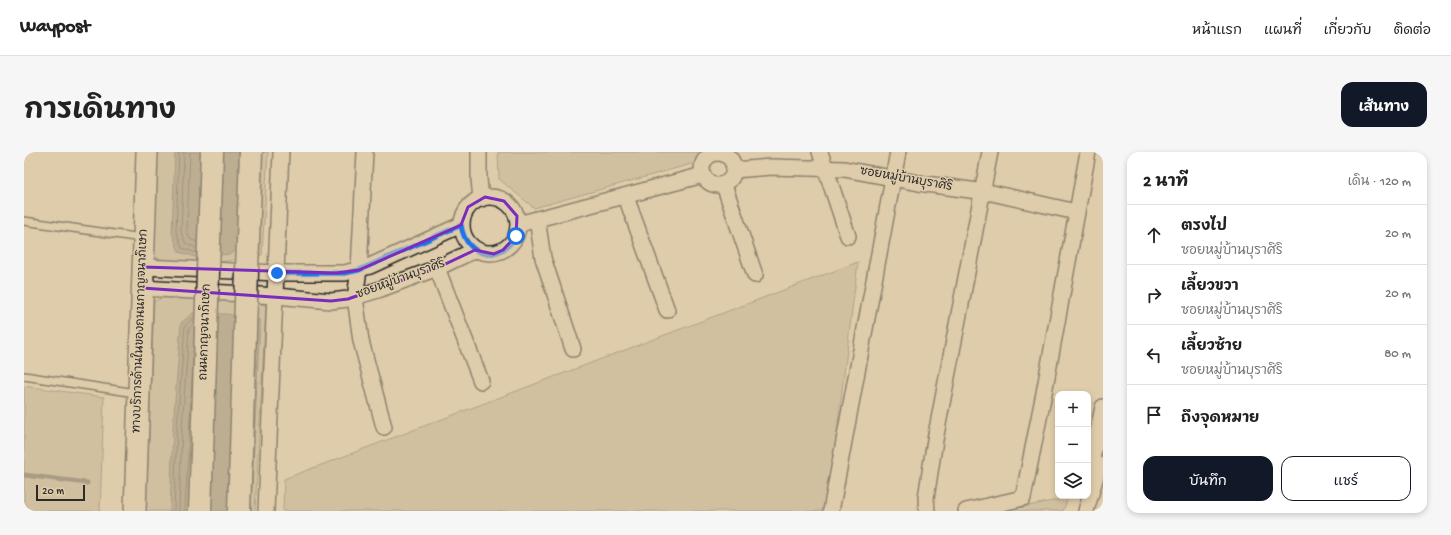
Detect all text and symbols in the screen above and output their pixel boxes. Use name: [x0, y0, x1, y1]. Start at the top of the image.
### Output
text: Waypost: [20, 16, 90, 39]
text: หน้าแรก: [1192, 23, 1242, 40]
text: แผนที่: [1264, 23, 1302, 40]
text: เกี่ยวกับ: [1324, 23, 1371, 40]
text: ติดต่อ: [1393, 23, 1431, 40]
button: เส้นทาง: [1341, 82, 1427, 127]
text: การเดินทาง: [24, 96, 176, 129]
street label: ซอยหมู่บ้านบุราศิริ: [859, 162, 954, 195]
text: 2 นาที: [1143, 173, 1188, 193]
text: เดิน · 120 m: [1348, 175, 1411, 190]
text: ตรงไป: [1181, 218, 1227, 236]
icon: ahead: [1143, 224, 1165, 246]
route start: [507, 227, 525, 245]
text: 20 m: [1385, 227, 1411, 242]
street label: ทางบริการด้านในของถนนกาญจนาภิเษก: [127, 228, 152, 433]
text: ซอยหมู่บ้านบุราศิริ: [1181, 244, 1283, 259]
street label: ซอยหมู่บ้านบุราศิริ: [354, 254, 448, 303]
route end: [268, 264, 286, 282]
text: เลี้ยวขวา: [1181, 278, 1239, 296]
street label: ถนนกาญจนาภิเษก: [195, 283, 215, 381]
icon: right: [1143, 284, 1165, 306]
text: 20 m: [1385, 287, 1411, 302]
text: ซอยหมู่บ้านบุราศิริ: [1181, 304, 1283, 319]
text: เลี้ยวซ้าย: [1181, 338, 1242, 356]
icon: left: [1143, 344, 1165, 366]
text: 80 m: [1384, 347, 1411, 362]
text: ซอยหมู่บ้านบุราศิริ: [1181, 364, 1283, 379]
map controls: [1055, 391, 1091, 499]
button: +: [1055, 391, 1091, 427]
icon: arrive: [1143, 404, 1165, 426]
text: ถึงจุดหมาย: [1181, 410, 1259, 428]
button: −: [1055, 427, 1091, 463]
button: บันทึก: [1143, 456, 1273, 501]
button: แชร์: [1281, 456, 1411, 501]
button: layers: [1055, 463, 1091, 499]
scale bar: [36, 483, 85, 502]
text: 20 m: [42, 486, 64, 498]

